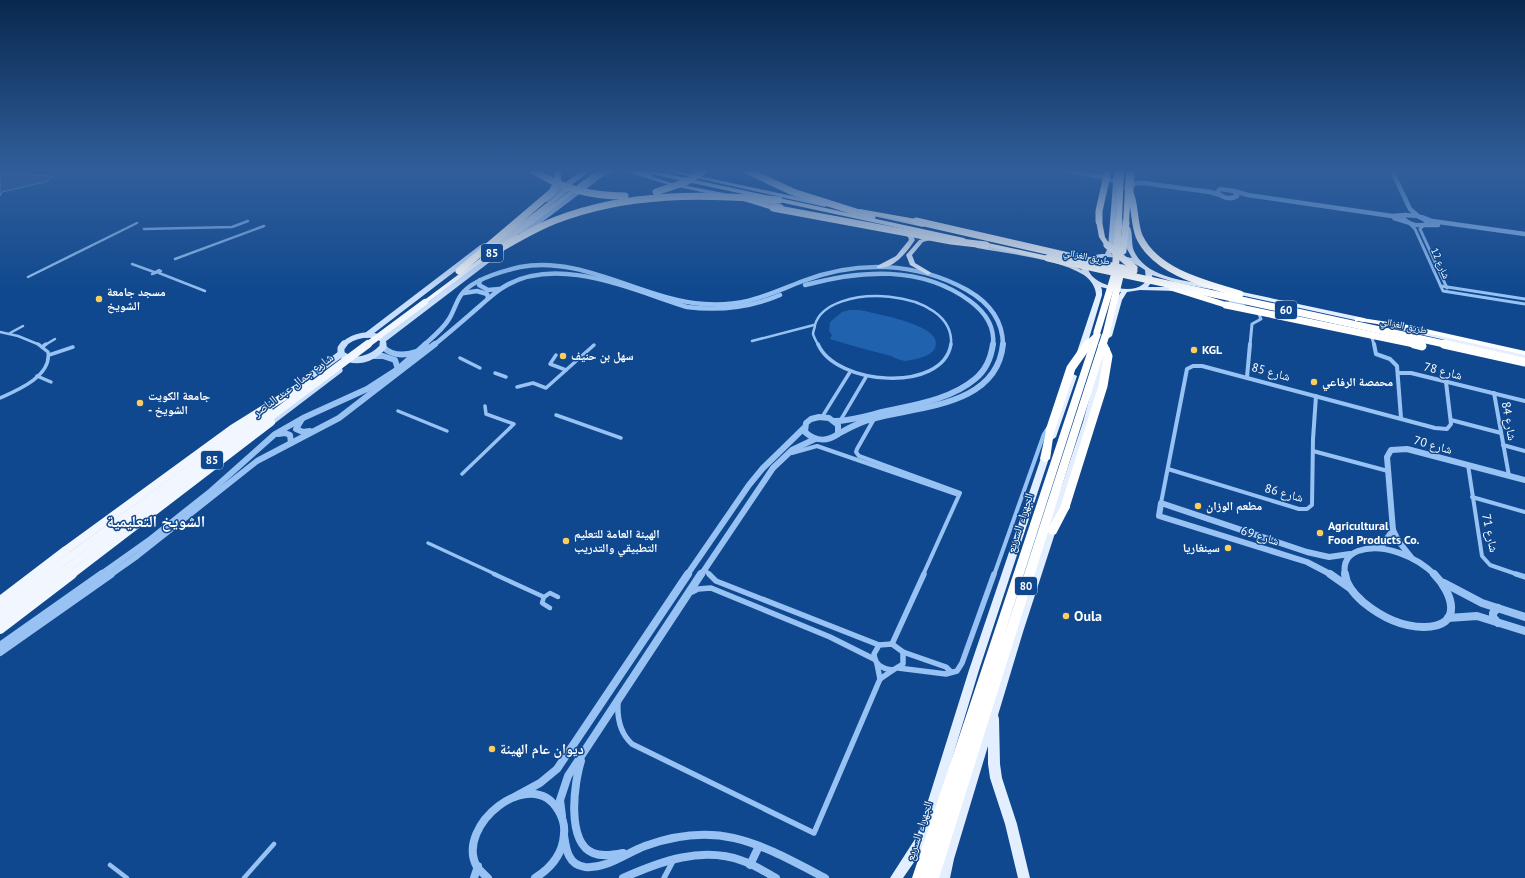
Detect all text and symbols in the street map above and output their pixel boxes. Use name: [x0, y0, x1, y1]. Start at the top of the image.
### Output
road number: 85: [481, 244, 503, 262]
street label: طريق الغزالي: [1062, 245, 1112, 269]
street label: شارع 12: [1428, 246, 1453, 281]
place label: مسجد جامعة الشويخ: [107, 284, 166, 314]
marker: مسجد جامعة الشويخ: [94, 294, 104, 304]
road number: 60: [1275, 301, 1297, 319]
street label: طريق الغزالي: [1379, 314, 1429, 338]
place label: KGL: [1202, 342, 1223, 357]
marker: KGL: [1189, 345, 1199, 355]
place label: سهل بن حنيف: [571, 348, 634, 364]
street label: شارع جمال عبد الناصر: [249, 349, 336, 421]
marker: سهل بن حنيف: [558, 351, 568, 361]
street label: شارع 85: [1250, 359, 1292, 385]
street label: شارع 78: [1422, 359, 1464, 384]
place label: محمصة الرفاعي: [1322, 374, 1393, 392]
marker: محمصة الرفاعي: [1309, 377, 1319, 387]
place label: جامعة الكويت - الشويخ: [148, 388, 211, 418]
marker: جامعة الكويت - الشويخ: [135, 398, 145, 408]
street label: شارع 84: [1498, 400, 1520, 442]
street label: شارع 70: [1412, 432, 1454, 458]
road number: 85: [201, 451, 223, 469]
street label: شارع 86: [1263, 480, 1305, 506]
street label: الجهراء السريع: [1003, 491, 1036, 555]
place label: مطعم الوزان: [1206, 498, 1263, 514]
marker: مطعم الوزان: [1193, 501, 1203, 511]
district label: الشويخ التعليمية: [107, 511, 205, 532]
street label: شارع 71: [1478, 512, 1502, 554]
place label: Agricultural Food Products Co.: [1328, 518, 1420, 547]
street label: شارع 69: [1239, 523, 1281, 549]
place label: الهيئة العامة للتعليم التطبيقي والتدريب: [574, 526, 660, 558]
marker: Agricultural Food Products Co.: [1315, 528, 1325, 538]
marker: الهيئة العامة للتعليم التطبيقي والتدريب: [561, 536, 571, 546]
place label: سينغاريا: [1183, 540, 1220, 555]
marker: سينغاريا: [1223, 543, 1233, 553]
road number: 80: [1015, 577, 1037, 595]
place label: Oula: [1074, 607, 1102, 625]
marker: Oula: [1061, 611, 1071, 621]
place label: ديوان عام الهيئة: [500, 740, 584, 759]
marker: ديوان عام الهيئة: [487, 744, 497, 754]
street label: الجهراء السريع: [902, 799, 935, 863]

